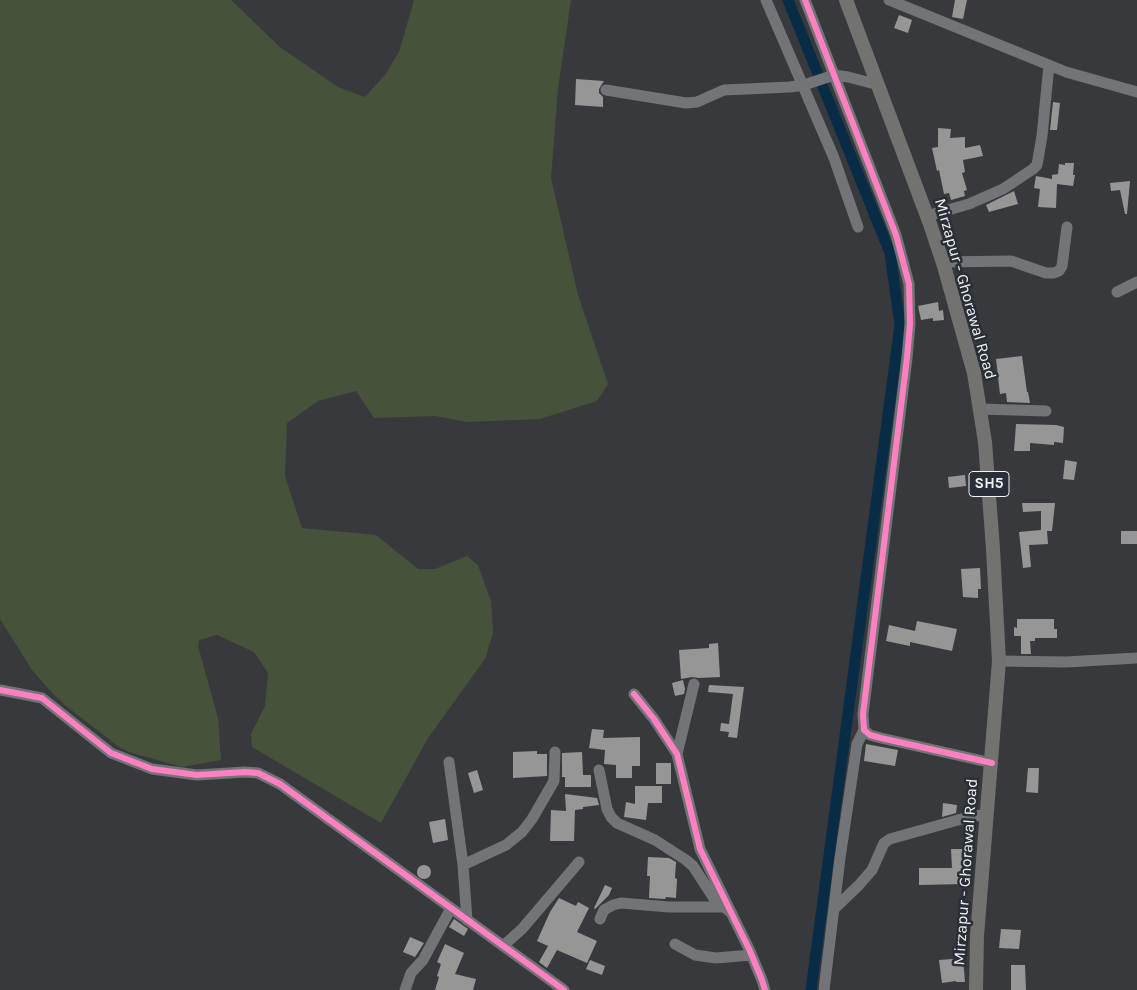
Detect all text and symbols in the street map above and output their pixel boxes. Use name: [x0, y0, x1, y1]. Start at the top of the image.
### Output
street label: Mirzapur - Ghorawal Road: [930, 196, 1000, 382]
road number: SH5: [969, 472, 1009, 496]
street label: Mirzapur - Ghorawal Road: [950, 778, 982, 966]

